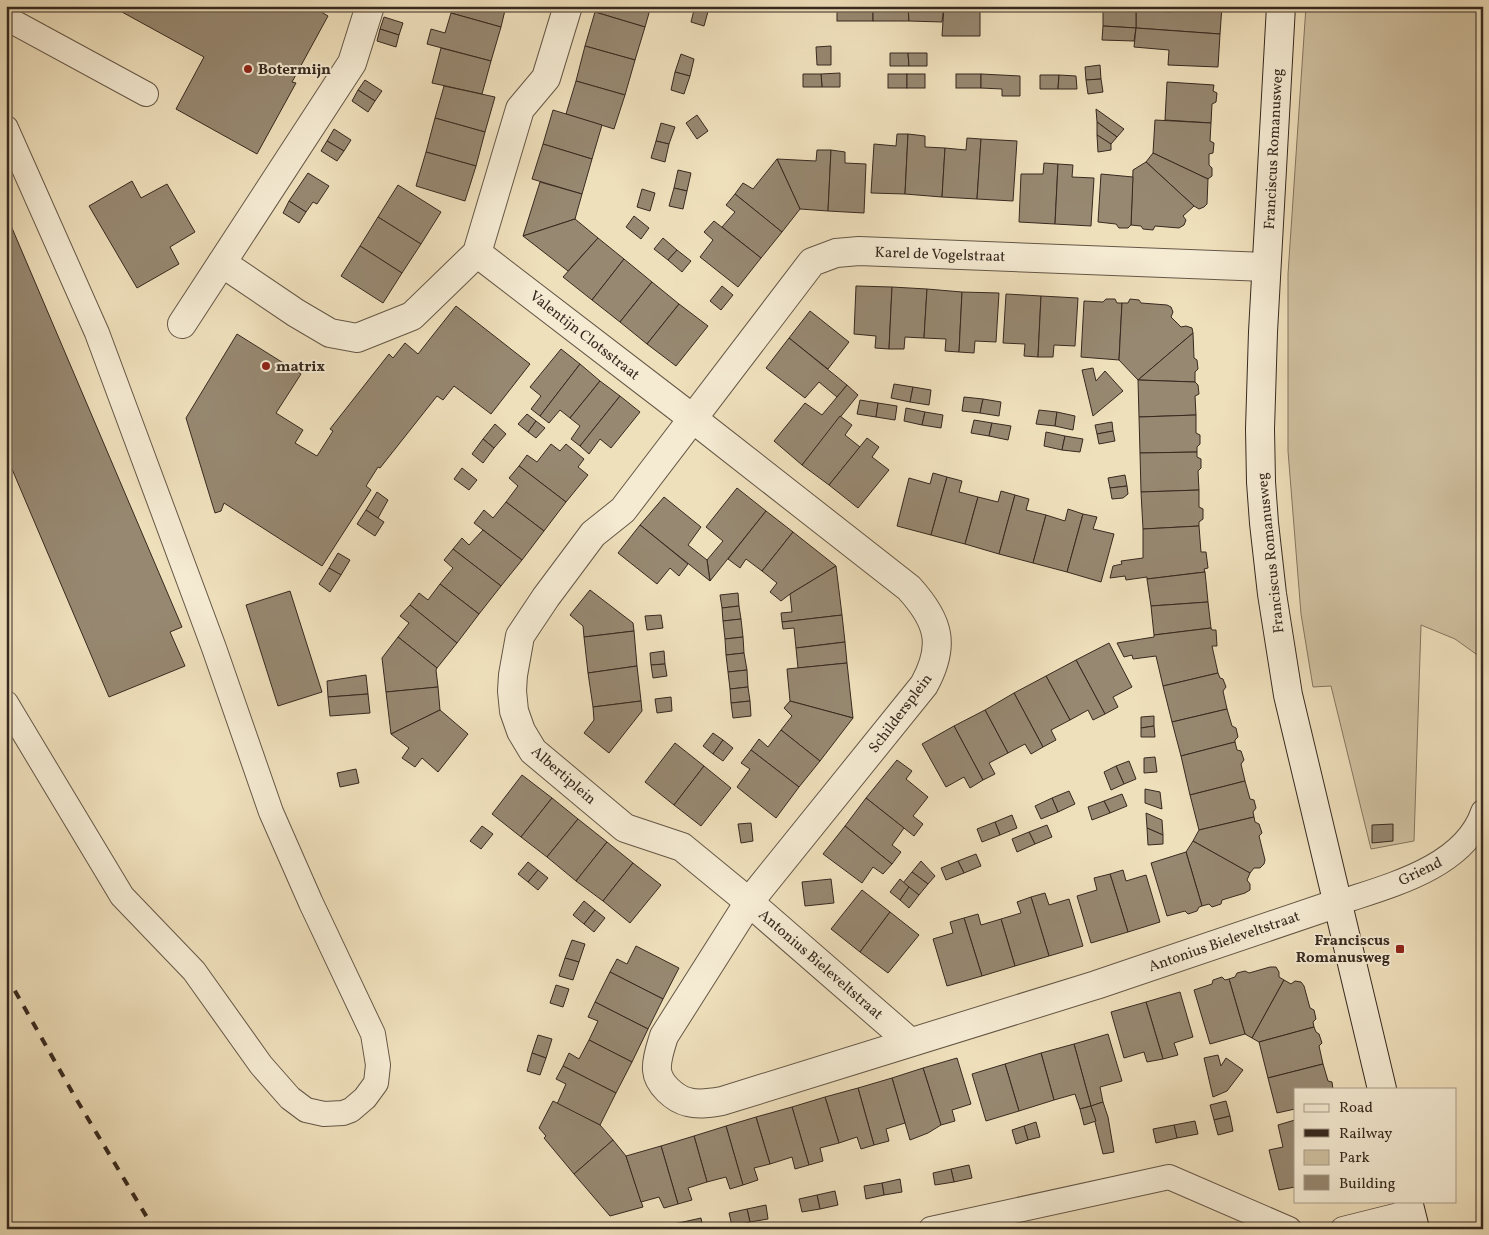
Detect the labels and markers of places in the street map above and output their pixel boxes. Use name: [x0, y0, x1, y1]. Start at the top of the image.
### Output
place label: Botermijn: [258, 60, 331, 81]
marker: Botermijn: [242, 63, 254, 75]
place label: matrix: [276, 357, 326, 378]
marker: matrix: [260, 360, 272, 372]
place label: Franciscus Romanusweg: [1296, 931, 1390, 969]
marker: Franciscus Romanusweg: [1394, 943, 1406, 955]

